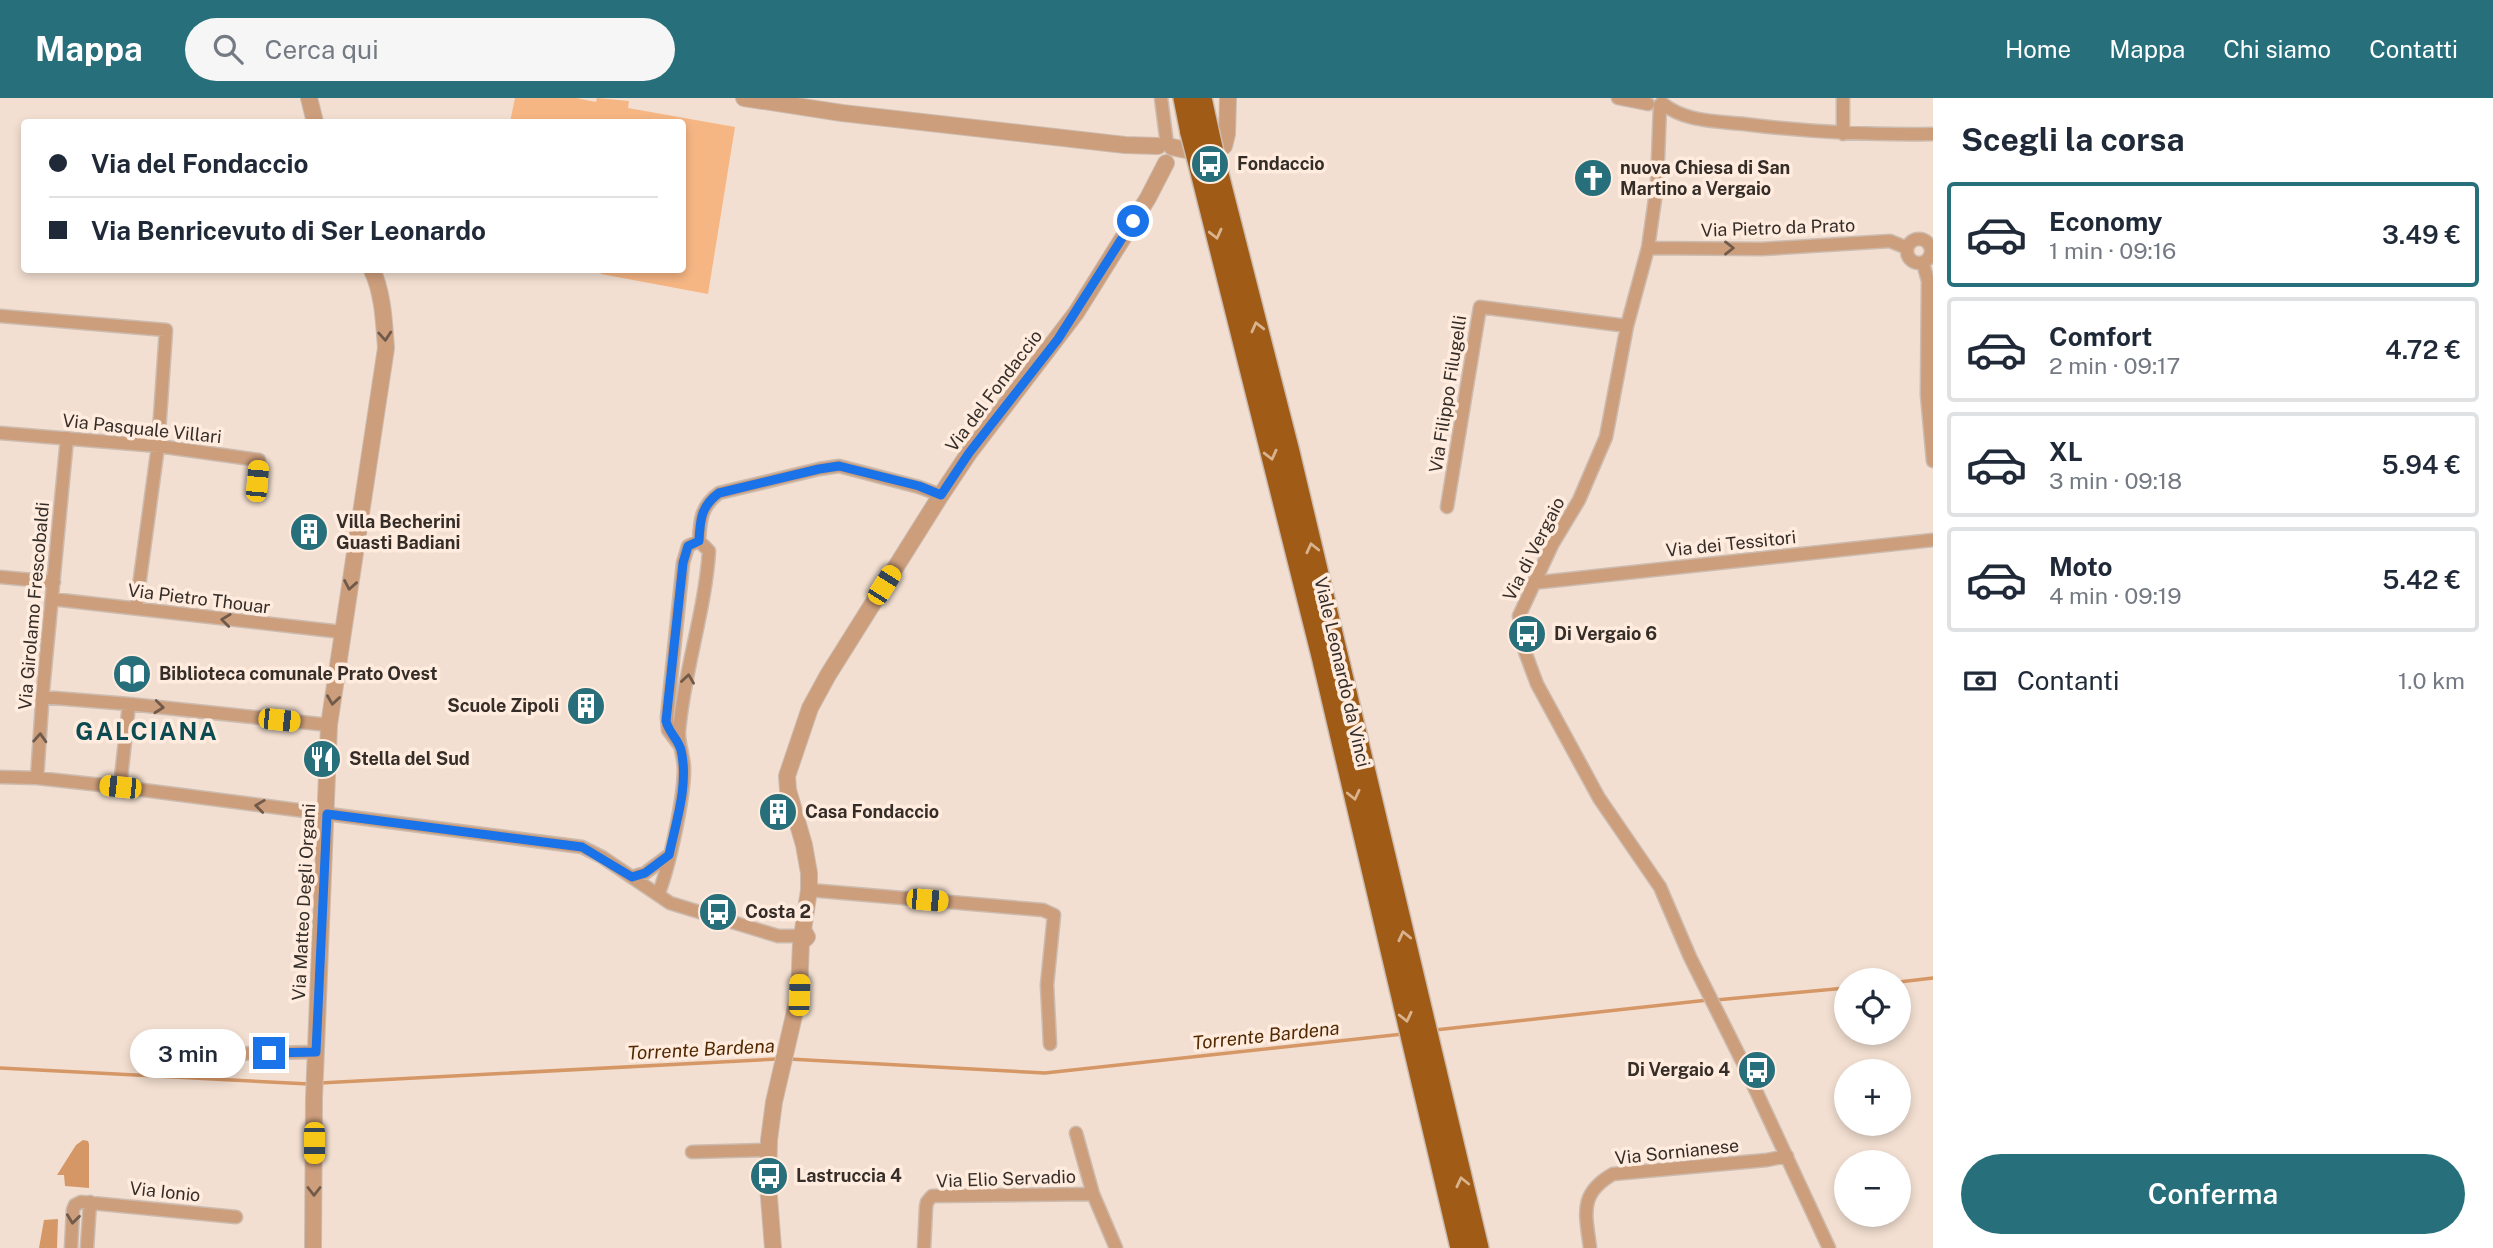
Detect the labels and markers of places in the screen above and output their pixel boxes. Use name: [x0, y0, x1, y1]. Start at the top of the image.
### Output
bus stop icon: Fondaccio: [1189, 143, 1231, 185]
place label: Fondaccio: [1237, 153, 1325, 174]
church icon: nuova Chiesa di San Martino a Vergaio: [1572, 157, 1614, 199]
place label: nuova Chiesa di San Martino a Vergaio: [1620, 157, 1790, 199]
building icon: Villa Becherini Guasti Badiani: [288, 511, 330, 553]
place label: Villa Becherini Guasti Badiani: [336, 511, 461, 553]
bus stop icon: Di Vergaio 6: [1506, 613, 1548, 655]
place label: Di Vergaio 6: [1554, 623, 1657, 644]
library icon: Biblioteca comunale Prato Ovest: [111, 653, 153, 695]
place label: Biblioteca comunale Prato Ovest: [159, 663, 437, 684]
building icon: Scuole Zipoli: [565, 685, 607, 727]
place label: Scuole Zipoli: [447, 695, 559, 716]
restaurant icon: Stella del Sud: [301, 738, 343, 780]
place label: Stella del Sud: [349, 748, 470, 769]
building icon: Casa Fondaccio: [757, 791, 799, 833]
place label: Casa Fondaccio: [805, 801, 939, 822]
bus stop icon: Costa 2: [697, 891, 739, 933]
place label: Costa 2: [745, 901, 811, 922]
bus stop icon: Di Vergaio 4: [1736, 1049, 1778, 1091]
place label: Di Vergaio 4: [1627, 1059, 1730, 1080]
bus stop icon: Lastruccia 4: [748, 1155, 790, 1197]
place label: Lastruccia 4: [796, 1165, 902, 1186]

